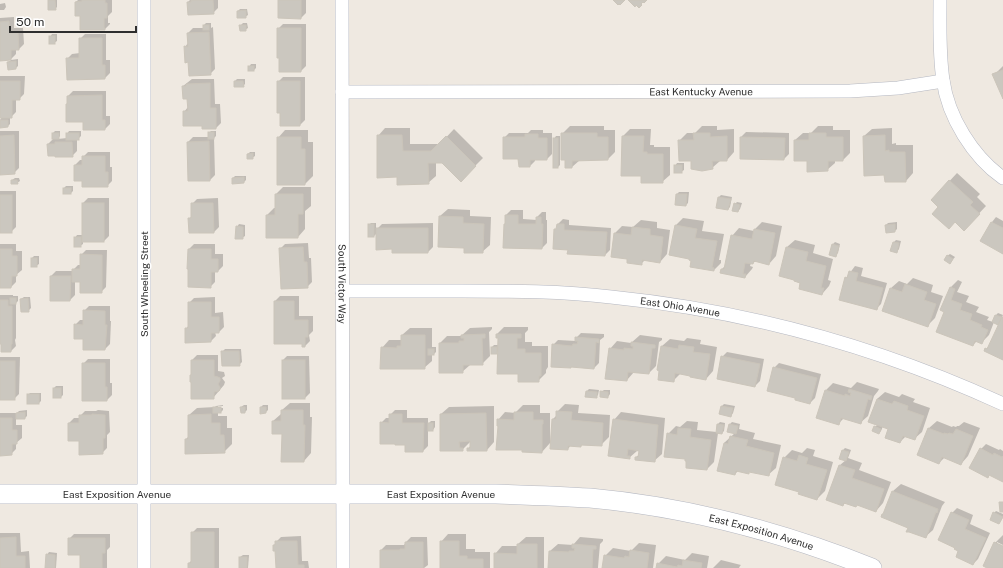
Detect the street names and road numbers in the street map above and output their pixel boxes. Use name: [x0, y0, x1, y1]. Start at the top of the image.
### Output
street label: East Kentucky Avenue: [649, 85, 753, 97]
street label: South Wheeling Street: [138, 231, 150, 337]
street label: South Victor Way: [336, 244, 349, 325]
street label: East Ohio Avenue: [639, 294, 721, 319]
street label: East Exposition Avenue: [63, 488, 172, 500]
street label: East Exposition Avenue: [387, 488, 496, 500]
street label: East Exposition Avenue: [708, 511, 816, 552]

